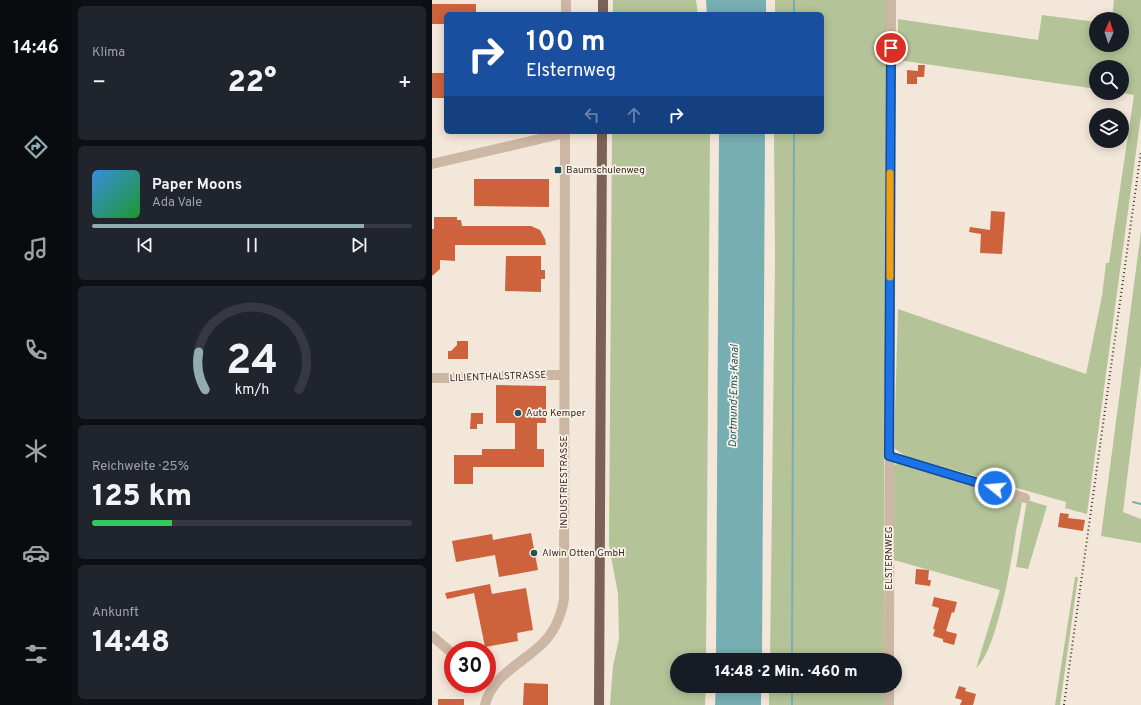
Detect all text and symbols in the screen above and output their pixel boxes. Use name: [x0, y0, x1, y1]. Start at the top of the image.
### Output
north arrow: [1089, 12, 1129, 52]
map controls: [1089, 12, 1129, 148]
text: 100 m: [526, 25, 606, 61]
icon: right: [460, 28, 512, 80]
pin: [874, 31, 908, 65]
text: 14:46: [13, 37, 59, 60]
icon: arrive: [880, 37, 902, 59]
text: Klima: [92, 45, 125, 61]
text: Elsternweg: [526, 60, 616, 83]
button: search: [1089, 60, 1129, 100]
text: 22°: [227, 65, 277, 102]
text: −: [92, 70, 106, 97]
text: +: [398, 70, 412, 97]
icon: left: [581, 104, 603, 126]
icon: ahead: [623, 104, 645, 126]
icon: right: [665, 104, 687, 126]
button: layers: [1089, 108, 1129, 148]
icon: directions: [22, 133, 50, 161]
place label: Baumschulenweg: [566, 164, 645, 177]
marker: Baumschulenweg: [553, 165, 563, 175]
text: Paper Moons: [152, 176, 242, 195]
text: Ada Vale: [152, 195, 202, 211]
icon: previous: [134, 234, 156, 256]
icon: pause: [241, 234, 263, 256]
icon: next: [348, 234, 370, 256]
icon: music: [22, 235, 50, 263]
icon: phone: [22, 336, 50, 364]
text: 24: [226, 336, 278, 389]
water label: Dortmund-Ems-Kanal: [726, 343, 742, 448]
street label: LILIENTHALSTRASSE: [449, 369, 547, 385]
text: km/h: [235, 381, 269, 399]
place label: Auto Kemper: [526, 407, 586, 420]
marker: Auto Kemper: [513, 408, 523, 418]
street label: INDUSTRIESTRASSE: [558, 435, 571, 529]
icon: climate: [22, 437, 50, 465]
text: Reichweite · 25%: [92, 459, 189, 475]
position arrow: [974, 467, 1016, 509]
text: 125 km: [92, 479, 192, 516]
street label: ELSTERNWEG: [883, 526, 896, 590]
icon: car: [22, 539, 50, 567]
place label: Alwin Otten GmbH: [542, 547, 625, 560]
marker: Alwin Otten GmbH: [529, 548, 539, 558]
text: Ankunft: [92, 605, 139, 621]
text: 14:48: [92, 625, 170, 662]
icon: filters: [22, 640, 50, 668]
speed limit sign: 30: [444, 641, 496, 693]
text: 14:48 · 2 Min. · 460 m: [715, 663, 857, 682]

